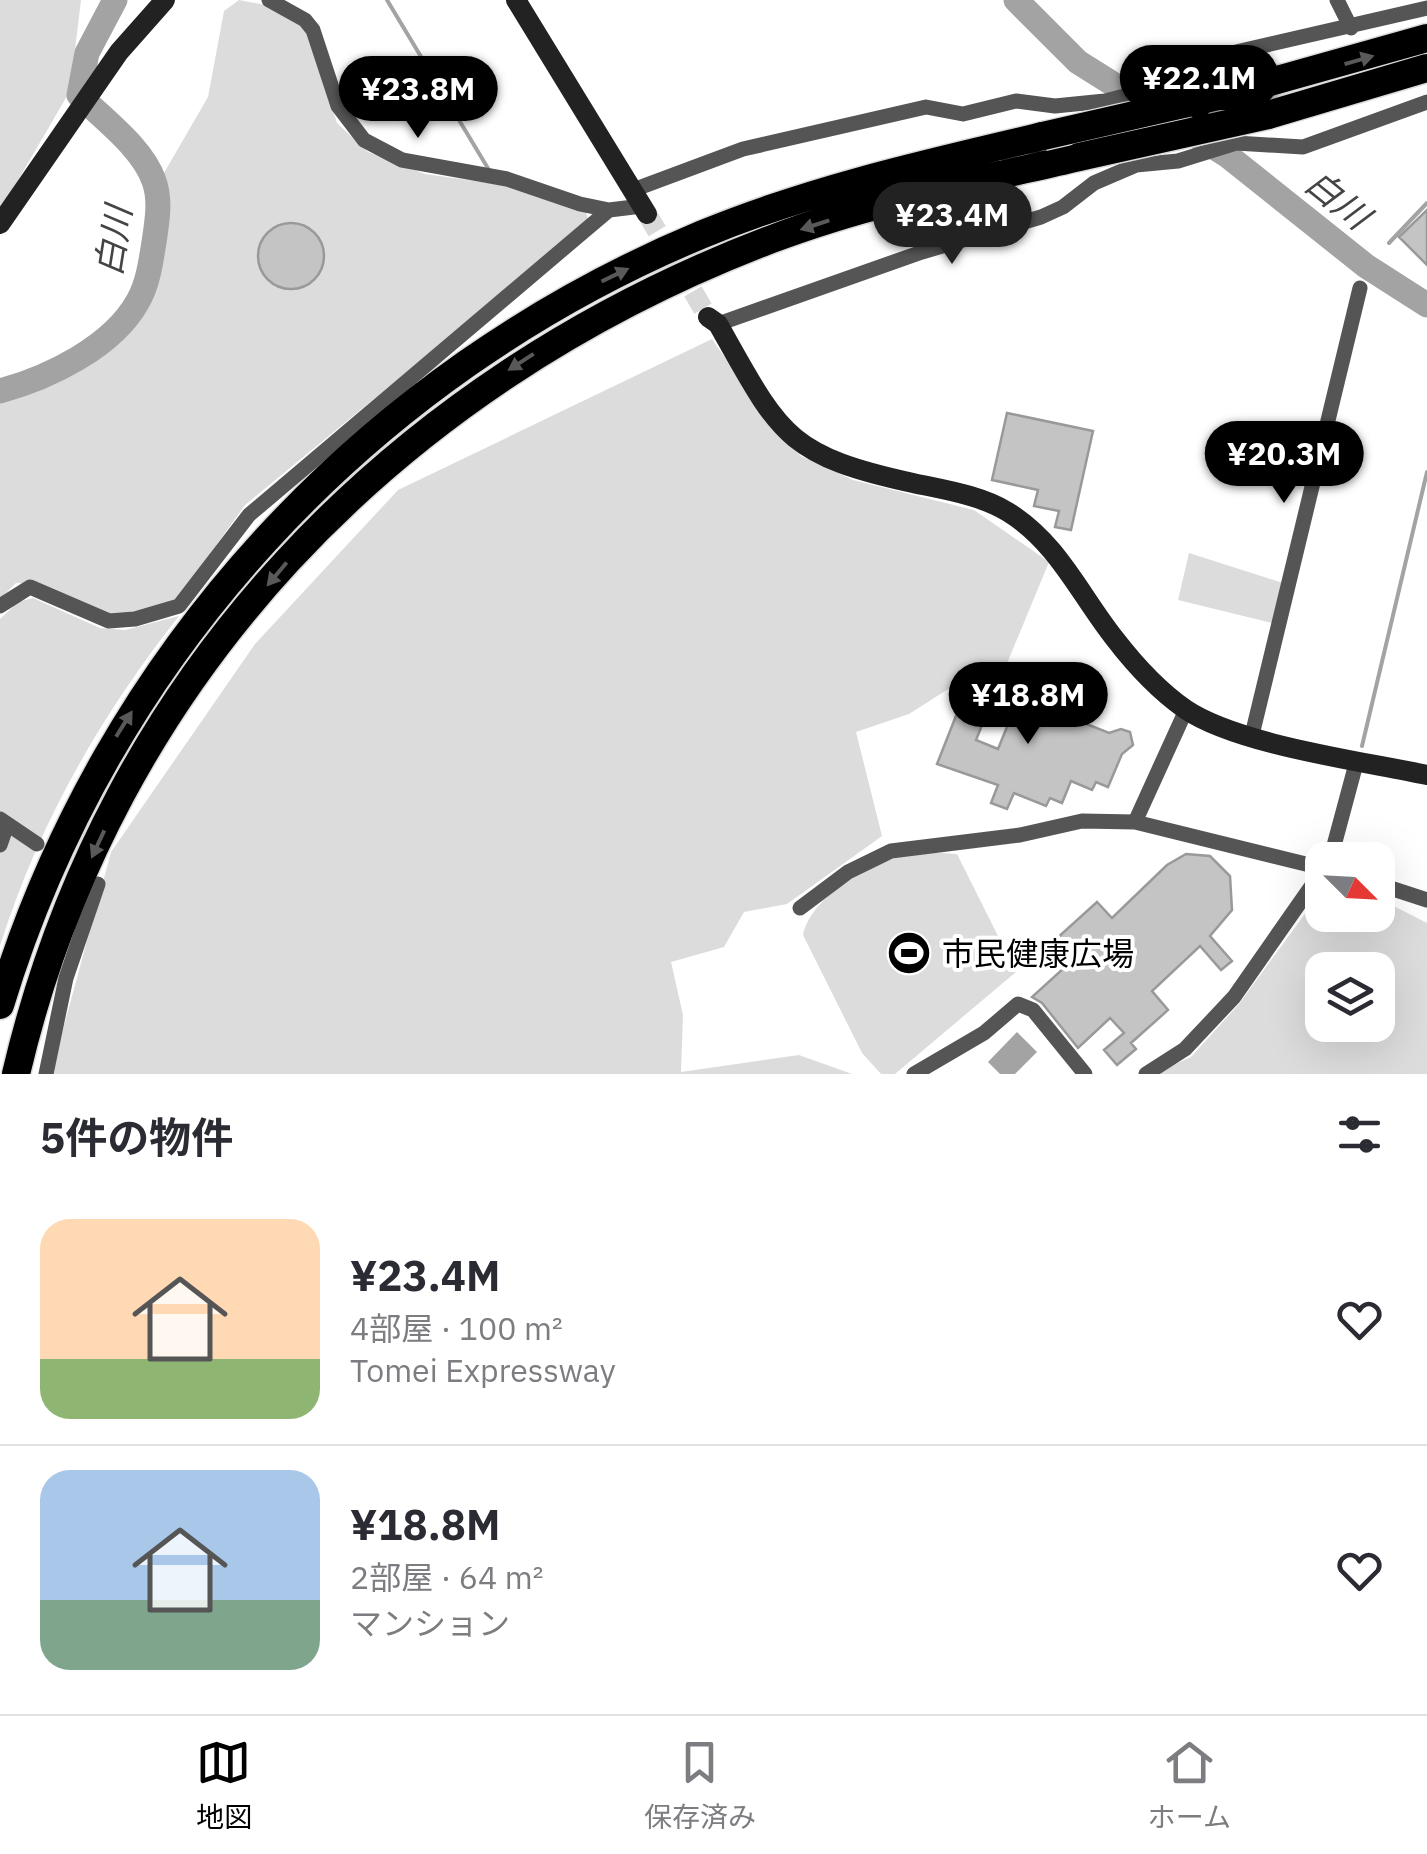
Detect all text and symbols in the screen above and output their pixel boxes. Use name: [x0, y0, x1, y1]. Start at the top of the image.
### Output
pin: ¥22.1M: [1118, 45, 1280, 130]
one-way arrow: [1344, 51, 1375, 67]
pin: ¥23.8M: [337, 56, 499, 141]
text: ¥22.1M: [1142, 56, 1256, 98]
text: ¥23.8M: [361, 67, 475, 109]
water label: 白川: [1296, 159, 1383, 241]
pin: ¥23.4M: [871, 182, 1033, 267]
text: ¥23.4M: [895, 193, 1009, 235]
water label: 白川: [85, 199, 142, 279]
one-way arrow: [800, 218, 830, 233]
one-way arrow: [601, 267, 630, 284]
one-way arrow: [508, 353, 535, 371]
pin: ¥20.3M: [1203, 421, 1365, 506]
text: ¥20.3M: [1227, 432, 1341, 474]
one-way arrow: [266, 561, 288, 586]
pin: ¥18.8M: [947, 662, 1109, 747]
text: ¥18.8M: [971, 673, 1085, 715]
one-way arrow: [114, 711, 133, 738]
one-way arrow: [89, 830, 106, 859]
north arrow: [1305, 842, 1395, 932]
map controls: [1305, 842, 1395, 1042]
sports icon: 市民健康広場: [886, 930, 932, 976]
place label: 市民健康広場: [942, 932, 1134, 974]
button: layers: [1305, 952, 1395, 1042]
icon: filters: [1332, 1107, 1387, 1162]
text: 5件の物件: [40, 1110, 233, 1165]
text: ¥23.4M: [350, 1248, 500, 1303]
icon: home: [120, 1259, 240, 1379]
icon: heart: [1332, 1292, 1387, 1347]
text: 4部屋 · 100 m²: [350, 1307, 563, 1349]
text: Tomei Expressway: [350, 1349, 616, 1391]
text: ¥18.8M: [350, 1497, 500, 1552]
icon: home: [120, 1510, 240, 1630]
icon: heart: [1332, 1543, 1387, 1598]
text: 2部屋 · 64 m²: [350, 1556, 544, 1598]
text: マンション: [350, 1602, 510, 1644]
tab: 地図: [196, 1735, 252, 1835]
tab: 保存済み: [644, 1735, 756, 1835]
tab: ホーム: [1148, 1735, 1231, 1835]

